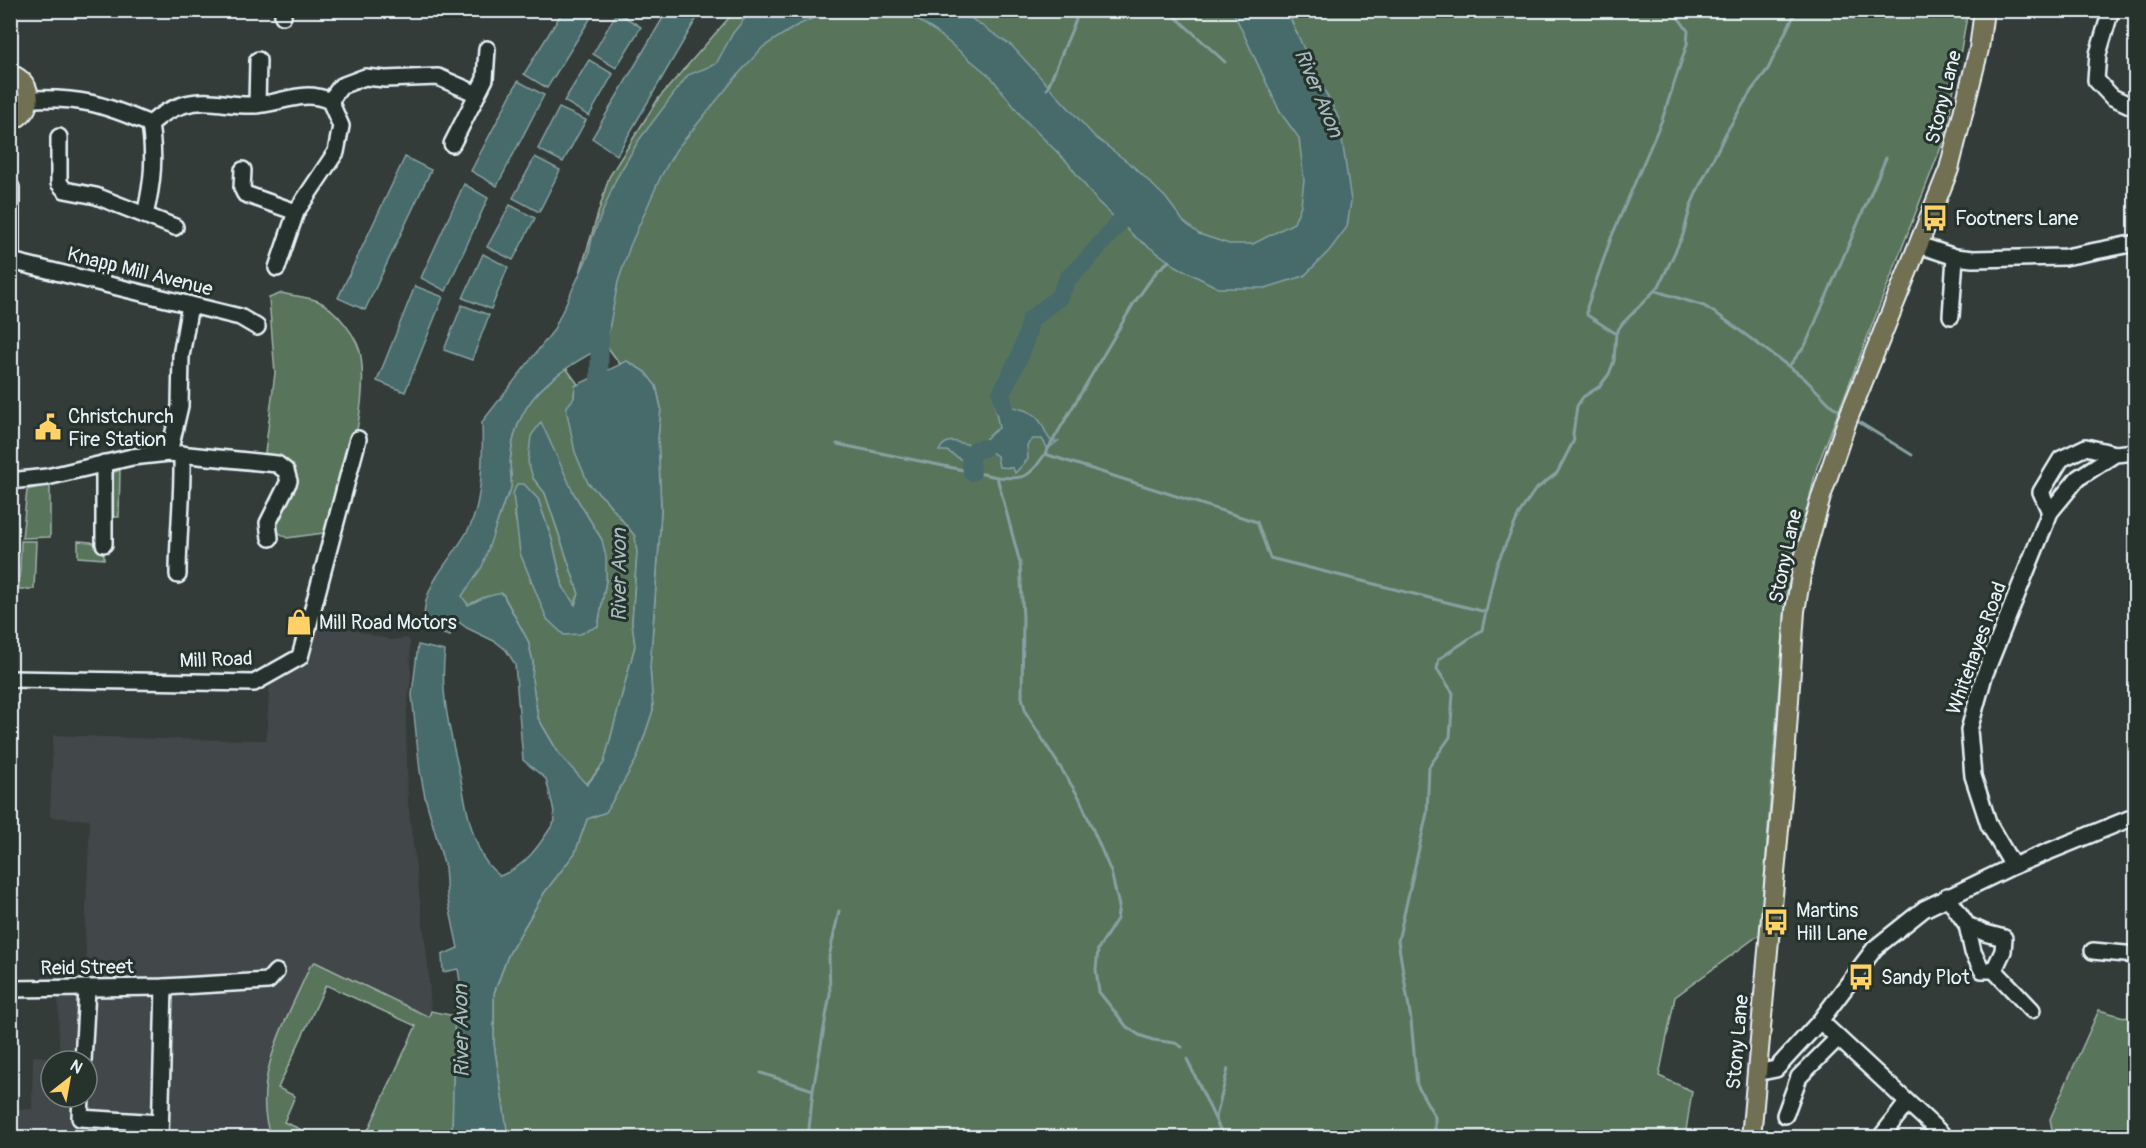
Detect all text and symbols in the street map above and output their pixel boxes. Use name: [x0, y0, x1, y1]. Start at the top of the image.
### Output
water label: River Avon: [1288, 45, 1350, 142]
street label: Stony Lane: [1920, 48, 1967, 146]
bus stop icon: Footners Lane: [1920, 203, 1950, 233]
place label: Footners Lane: [1955, 206, 2078, 231]
street label: Knapp Mill Avenue: [64, 241, 215, 302]
place label: Christchurch Fire Station: [68, 404, 174, 452]
public building icon: Christchurch Fire Station: [33, 412, 63, 442]
street label: Stony Lane: [1763, 507, 1808, 605]
water label: River Avon: [606, 527, 633, 622]
street label: Whitehayes Road: [1941, 578, 2012, 718]
shop icon: Mill Road Motors: [284, 607, 314, 637]
place label: Mill Road Motors: [319, 610, 457, 635]
street label: Mill Road: [179, 646, 253, 673]
place label: Martins Hill Lane: [1796, 898, 1867, 946]
bus stop icon: Martins Hill Lane: [1761, 907, 1791, 937]
street label: Reid Street: [40, 954, 135, 981]
bus stop icon: Sandy Plot: [1846, 962, 1876, 992]
place label: Sandy Plot: [1881, 965, 1971, 990]
water label: River Avon: [447, 983, 476, 1078]
street label: Stony Lane: [1721, 993, 1754, 1091]
north arrow: [39, 1049, 99, 1109]
text: N: [66, 1056, 86, 1078]

